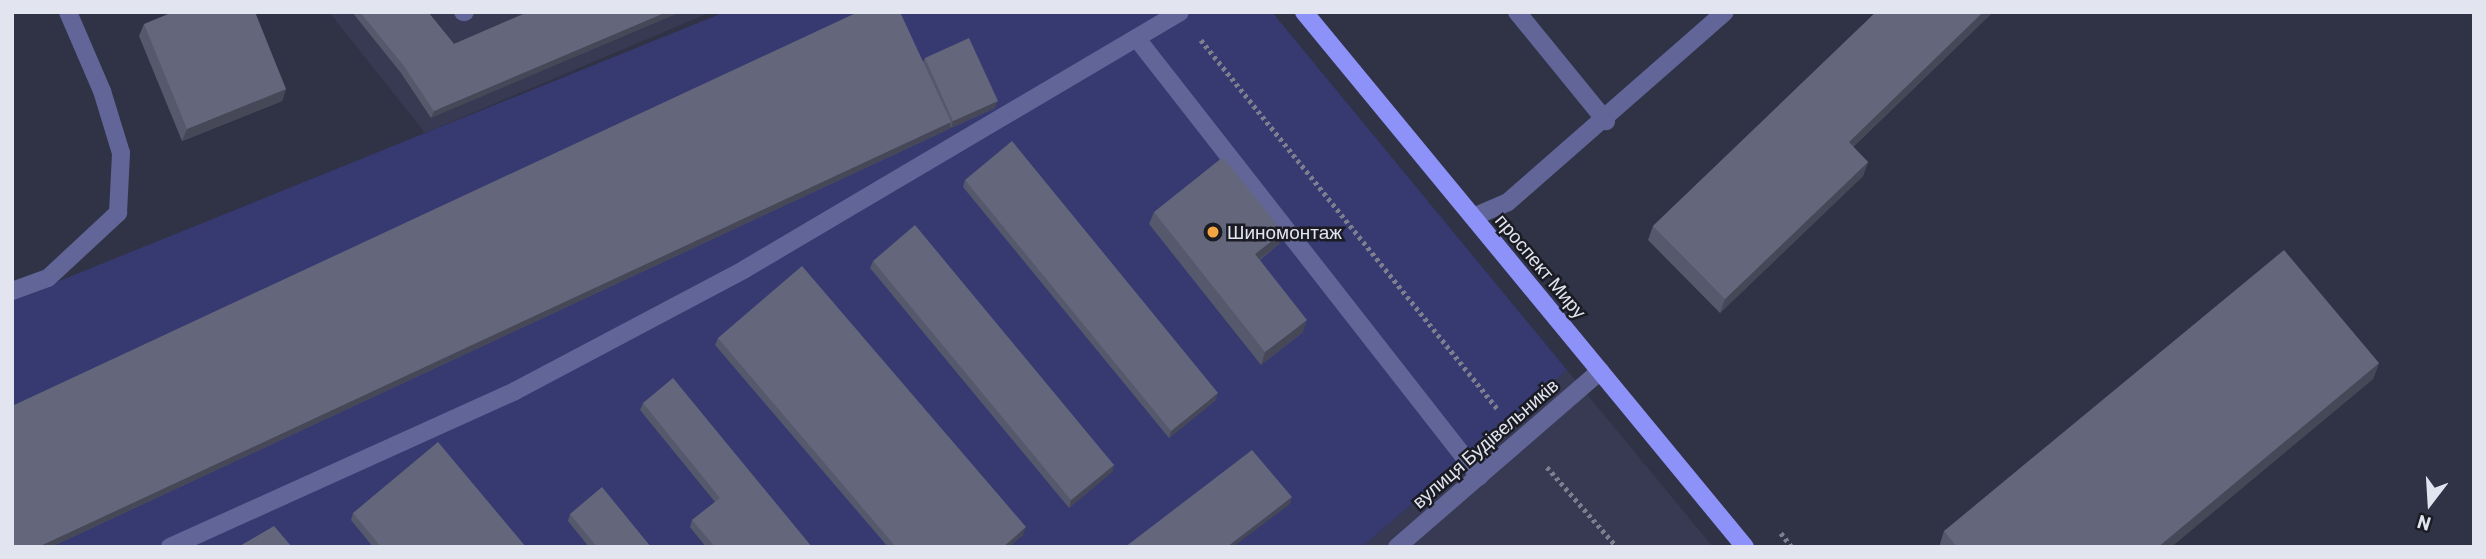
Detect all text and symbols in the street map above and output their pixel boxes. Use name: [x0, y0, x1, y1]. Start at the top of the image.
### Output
street label: проспект Миру: [1491, 209, 1591, 323]
place label: Шиномонтаж: [1227, 221, 1342, 243]
marker: Шиномонтаж: [1205, 224, 1221, 240]
street label: вулиця Будівельників: [1407, 373, 1563, 513]
north arrow: [2395, 468, 2465, 538]
text: N: [2414, 511, 2433, 536]

